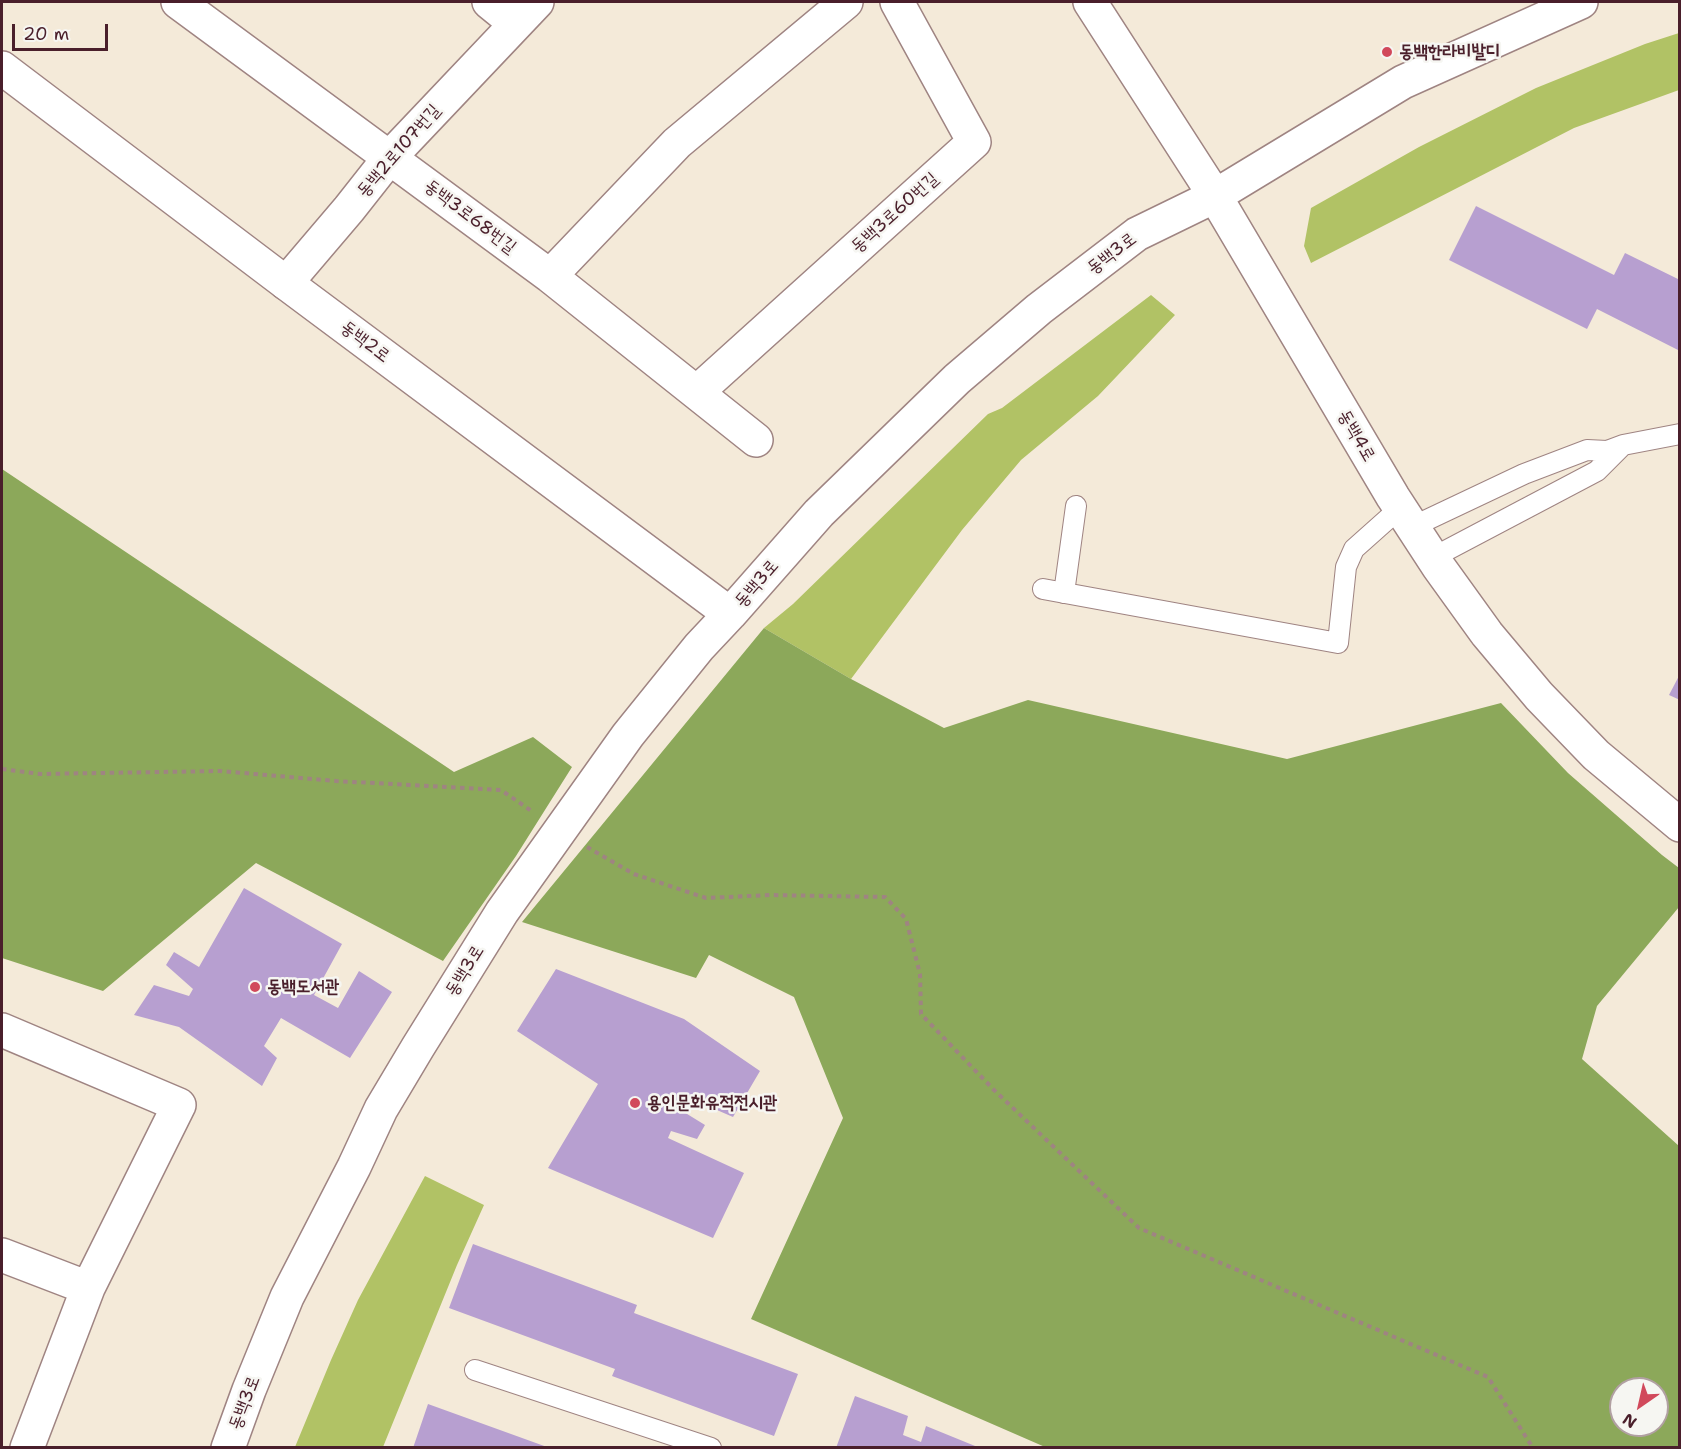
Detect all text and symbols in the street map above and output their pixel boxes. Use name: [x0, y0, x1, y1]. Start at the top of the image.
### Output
scale bar: [15, 12, 111, 50]
text: 20 m: [23, 22, 69, 46]
place label: 동백한라비발디: [1399, 41, 1500, 63]
marker: 동백한라비발디: [1380, 45, 1394, 59]
street label: 동백2로107번길: [353, 100, 445, 202]
street label: 동백3로60번길: [847, 168, 943, 258]
street label: 동백3로68번길: [420, 175, 520, 259]
street label: 동백3로: [1083, 229, 1141, 279]
street label: 동백2로: [336, 317, 394, 367]
street label: 동백4로: [1333, 406, 1379, 466]
street label: 동백3로: [730, 556, 784, 612]
street label: 동백3로: [441, 942, 489, 1000]
place label: 동백도서관: [267, 976, 339, 998]
marker: 동백도서관: [248, 980, 262, 994]
place label: 용인문화유적전시관: [647, 1092, 777, 1114]
marker: 용인문화유적전시관: [628, 1096, 642, 1110]
street label: 동백3로: [225, 1373, 265, 1433]
north arrow: [1609, 1377, 1669, 1437]
text: N: [1619, 1408, 1641, 1433]

